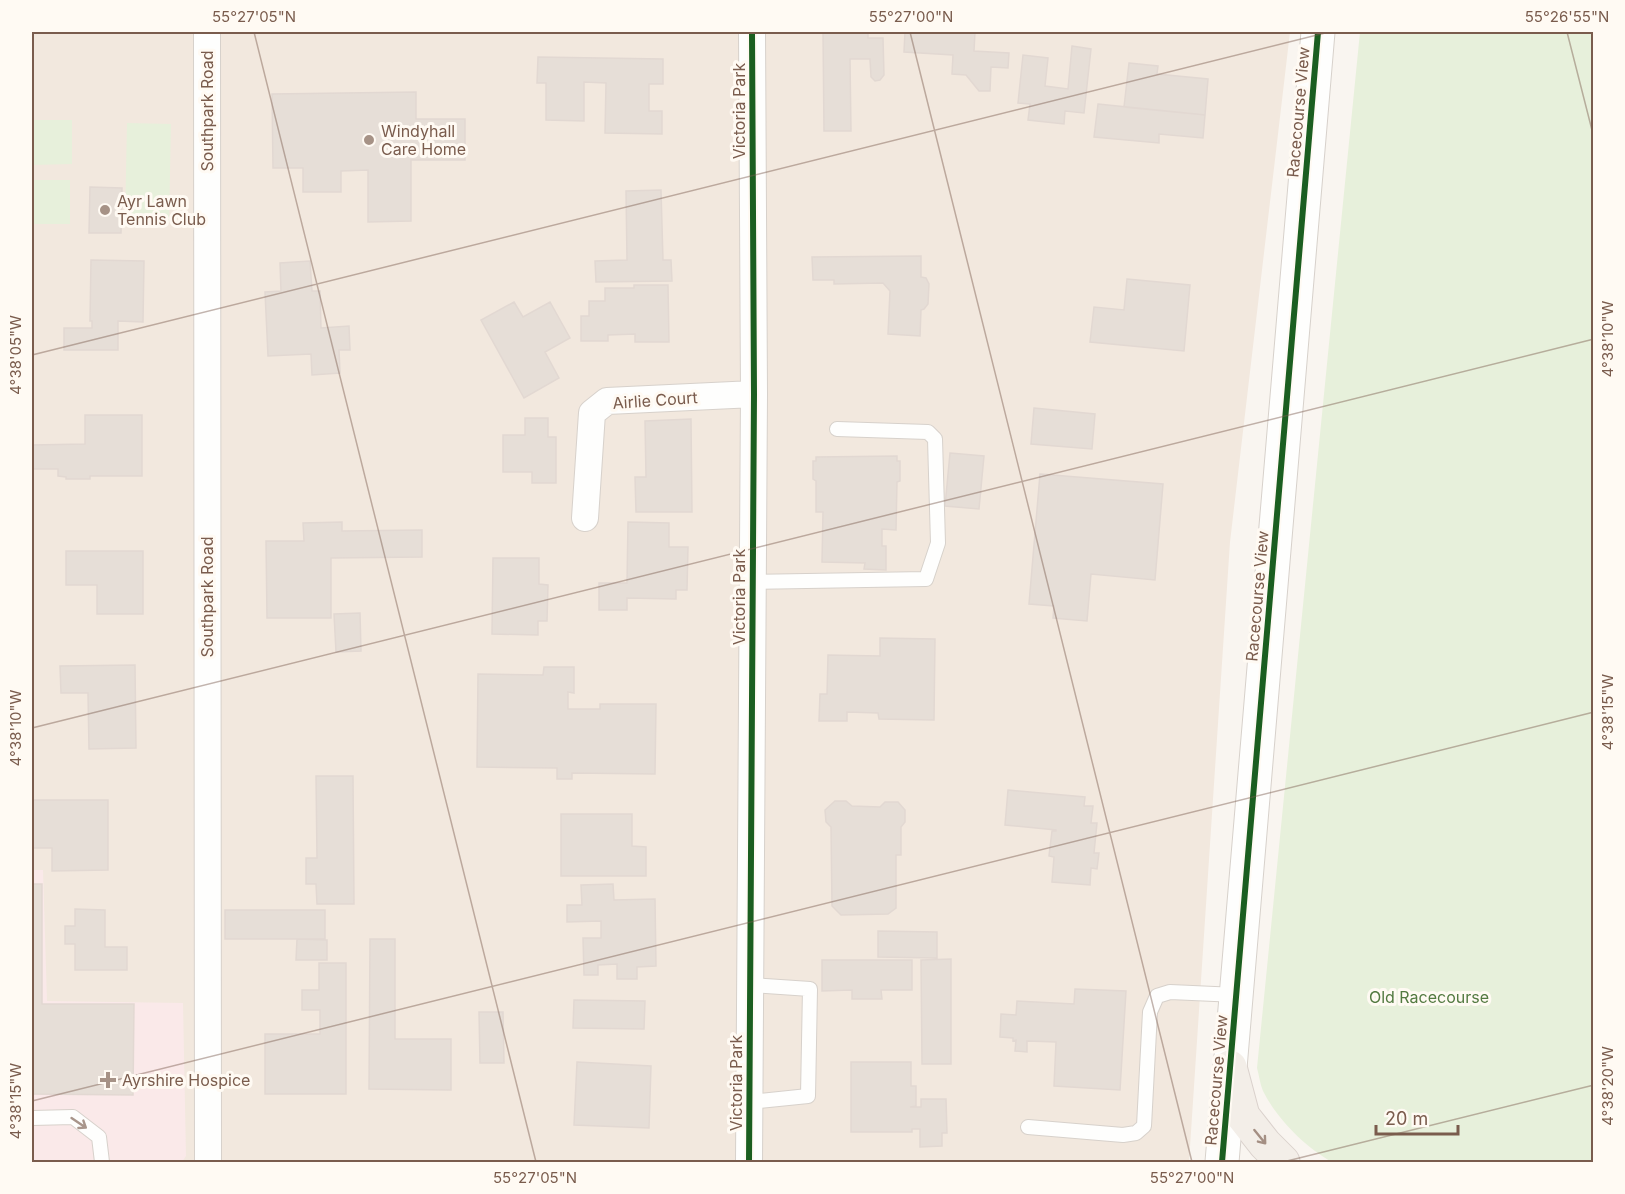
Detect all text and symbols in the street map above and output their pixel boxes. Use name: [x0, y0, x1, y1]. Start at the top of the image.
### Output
text: 55°27'05"N: [212, 7, 296, 26]
text: 55°27'00"N: [869, 7, 953, 26]
text: 55°26'55"N: [1525, 7, 1609, 26]
street label: Racecourse View: [1282, 46, 1314, 178]
street label: Southpark Road: [197, 50, 217, 172]
street label: Victoria Park: [729, 62, 749, 159]
place label: Windyhall Care Home: [381, 121, 466, 159]
marker: Windyhall Care Home: [362, 133, 376, 147]
place label: Ayr Lawn Tennis Club: [117, 191, 206, 229]
marker: Ayr Lawn Tennis Club: [98, 203, 112, 217]
text: 4°38'10"W: [1598, 300, 1617, 377]
text: 4°38'05"W: [6, 315, 25, 395]
street label: Airlie Court: [612, 387, 698, 413]
street label: Racecourse View: [1241, 530, 1273, 662]
street label: Southpark Road: [197, 536, 217, 658]
street label: Victoria Park: [729, 548, 749, 645]
text: 4°38'15"W: [1598, 674, 1617, 750]
text: 4°38'10"W: [6, 689, 25, 766]
park label: Old Racecourse: [1369, 987, 1489, 1007]
street label: Racecourse View: [1200, 1014, 1232, 1146]
street label: Victoria Park: [726, 1034, 746, 1131]
text: 4°38'20"W: [1598, 1046, 1617, 1126]
text: 4°38'15"W: [6, 1063, 25, 1139]
place label: Ayrshire Hospice: [122, 1070, 250, 1090]
marker: Ayrshire Hospice: [99, 1071, 117, 1089]
scale bar: [1376, 1098, 1458, 1136]
text: 20 m: [1385, 1108, 1428, 1129]
one-way arrow: [71, 1117, 87, 1129]
one-way arrow: [1253, 1128, 1266, 1144]
text: 55°27'05"N: [493, 1168, 577, 1187]
text: 55°27'00"N: [1150, 1168, 1234, 1187]

